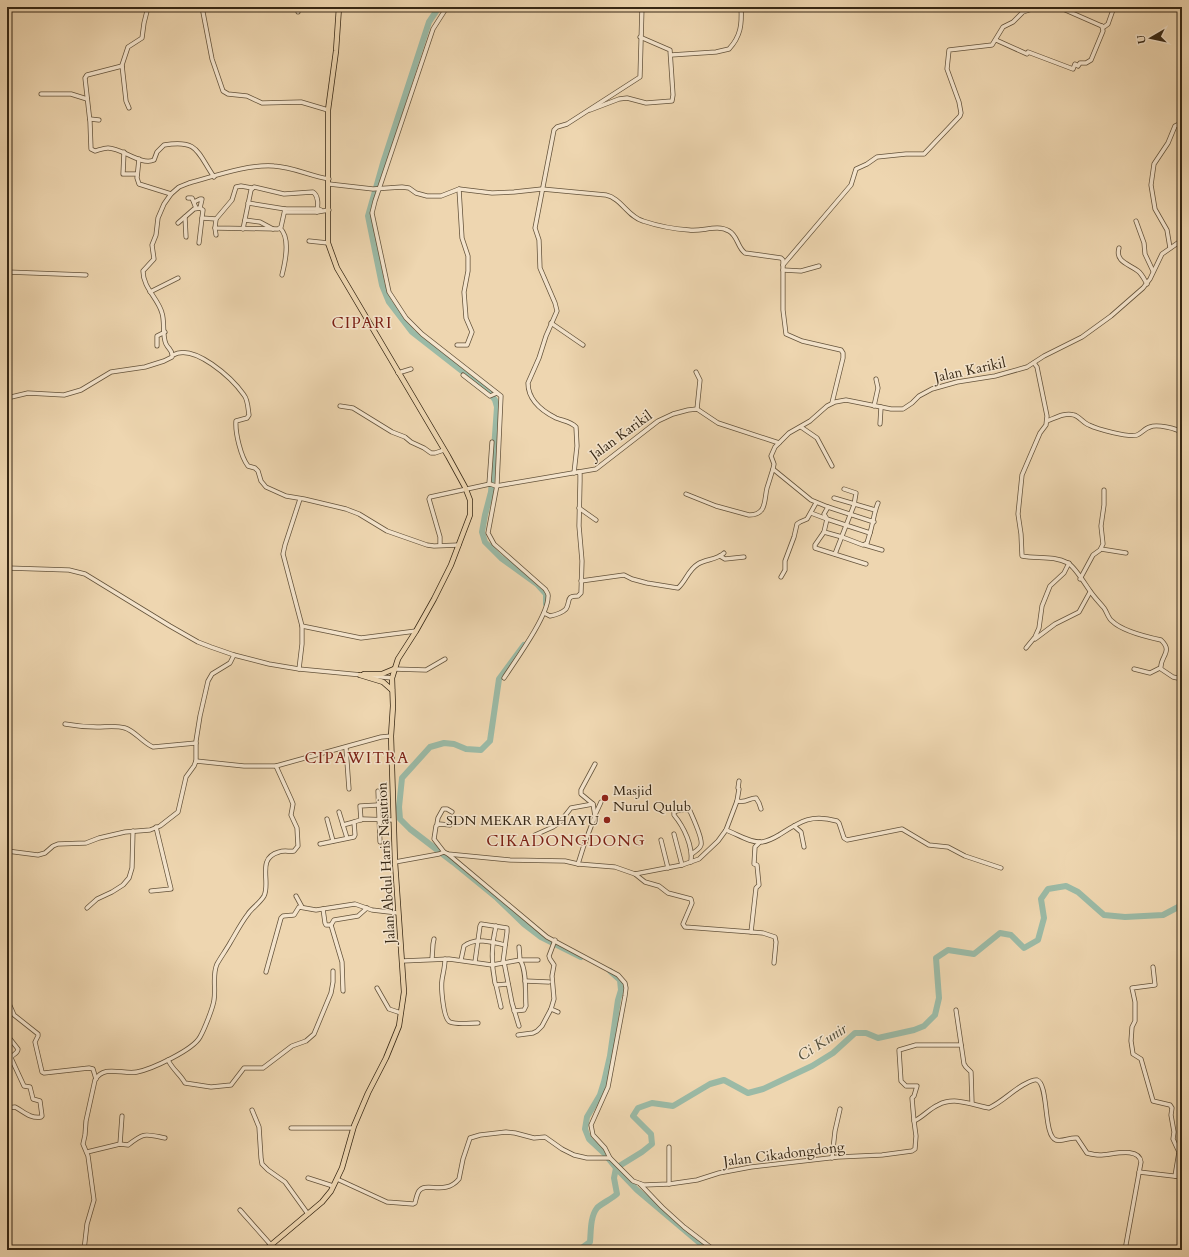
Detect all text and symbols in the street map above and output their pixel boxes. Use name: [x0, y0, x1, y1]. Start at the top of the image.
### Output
north arrow: [1131, 18, 1171, 58]
text: U: [1134, 34, 1150, 45]
district label: CIPARI: [331, 312, 393, 334]
street label: Jalan Karikil: [931, 353, 1008, 387]
street label: Jalan Karikil: [584, 406, 656, 465]
district label: CIPAWITRA: [305, 747, 409, 769]
place label: Masjid Nurul Qulub: [613, 781, 691, 816]
street label: Jalan Abdul Haris Nasution: [372, 782, 400, 946]
marker: Masjid Nurul Qulub: [600, 793, 610, 803]
place label: SDN MEKAR RAHAYU: [446, 811, 600, 830]
marker: SDN MEKAR RAHAYU: [602, 815, 612, 825]
district label: CIKADONGDONG: [486, 830, 646, 852]
water label: Ci Kunir: [794, 1018, 851, 1065]
street label: Jalan Cikadongdong: [720, 1137, 846, 1171]

